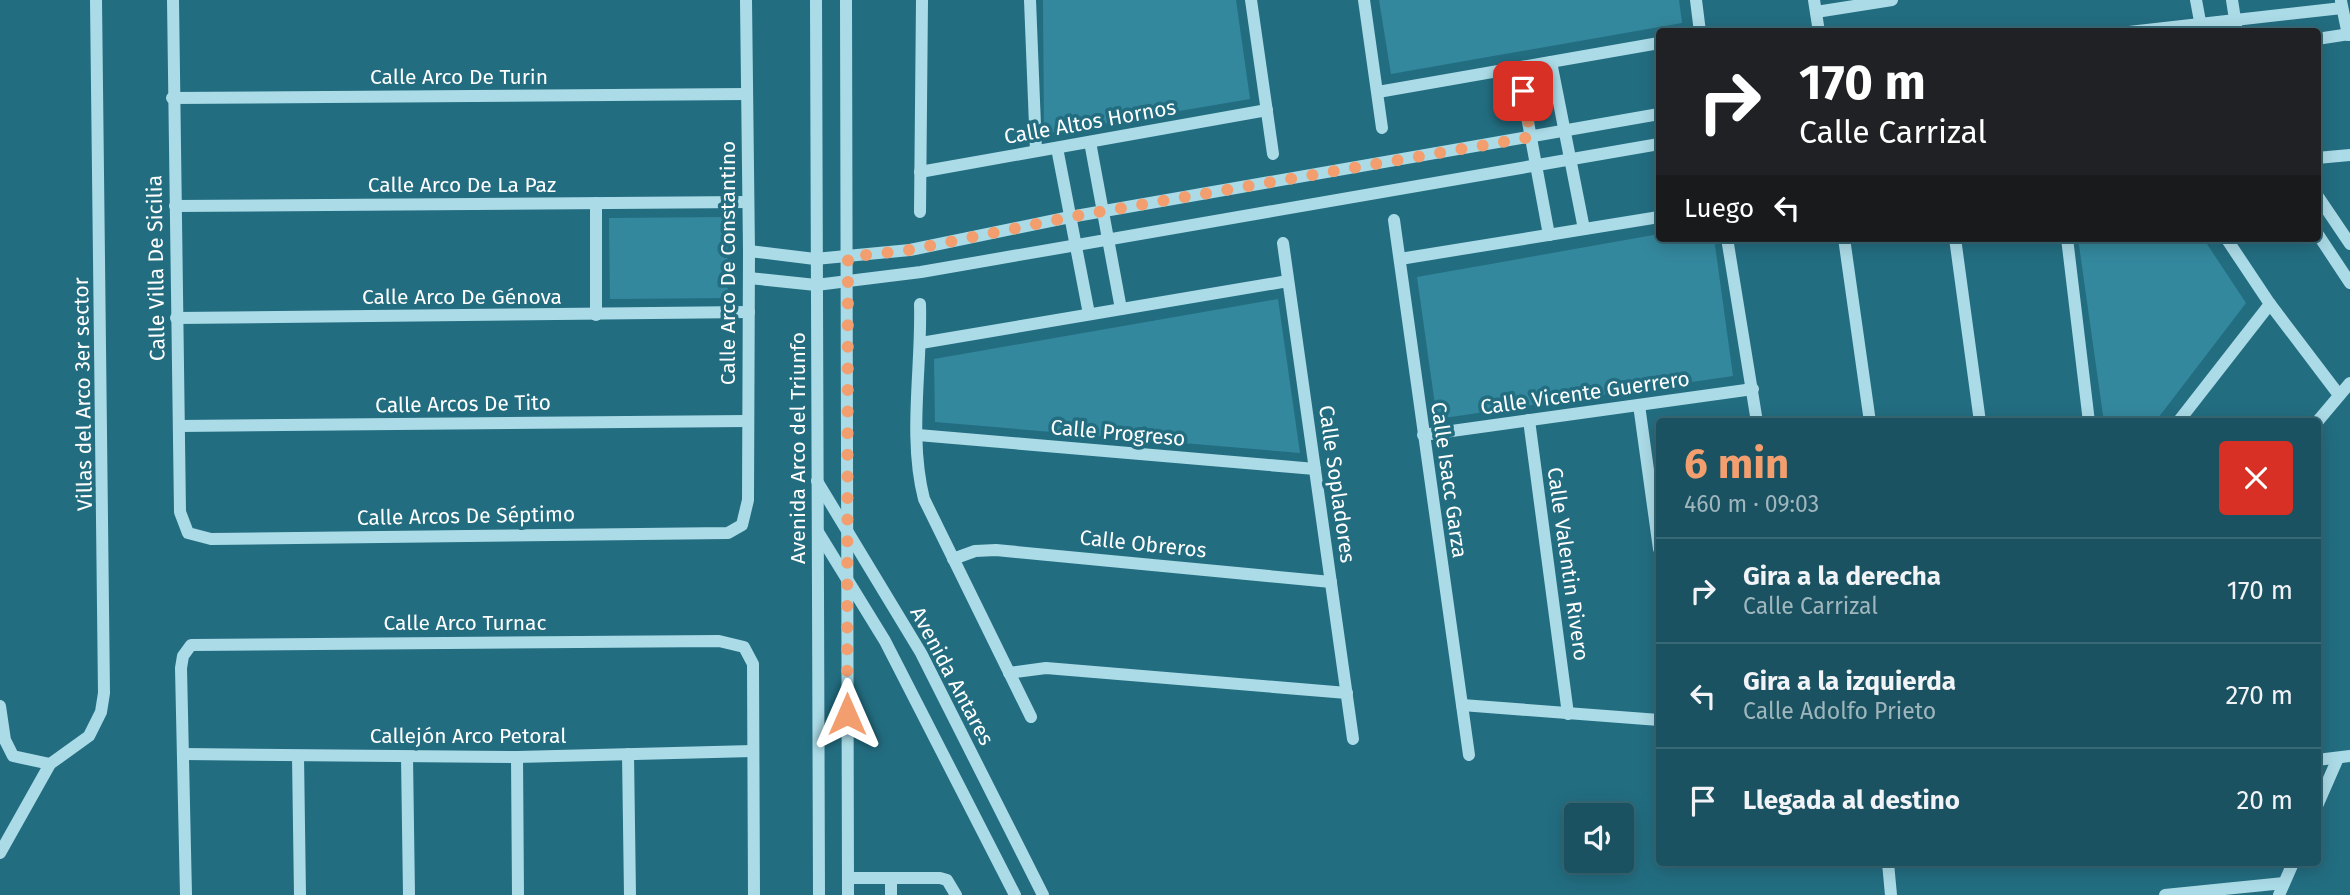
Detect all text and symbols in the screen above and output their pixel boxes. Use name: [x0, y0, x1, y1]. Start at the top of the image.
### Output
text: 170 m: [1799, 53, 1926, 112]
icon: right: [1684, 56, 1775, 147]
pin: [1493, 61, 1553, 121]
street label: Calle Arco De Turin: [370, 64, 548, 90]
icon: arrive: [1504, 72, 1542, 110]
street label: Calle Altos Hornos: [1002, 94, 1178, 150]
text: Calle Carrizal: [1799, 113, 1987, 151]
street label: Calle Arco De Constantino: [715, 141, 741, 385]
street label: Calle Arco De La Paz: [368, 172, 556, 198]
street label: Calle Villa De Sicilia: [141, 175, 171, 361]
icon: left: [1768, 189, 1806, 227]
text: Luego: [1684, 193, 1754, 224]
street label: Villas del Arco 3er sector: [68, 277, 98, 511]
street label: Calle Arco De Génova: [362, 284, 562, 310]
street label: Avenida Arco del Triunfo: [785, 332, 811, 564]
street label: Calle Vicente Guerrero: [1479, 365, 1691, 421]
street label: Calle Arcos De Tito: [375, 389, 551, 419]
street label: Calle Isacc Garza: [1425, 400, 1473, 560]
street label: Calle Sopladores: [1313, 403, 1361, 565]
street label: Calle Progreso: [1049, 414, 1187, 452]
text: 6 min: [1684, 439, 1789, 489]
button: close: [2219, 441, 2293, 515]
street label: Calle Valentin Rivero: [1542, 466, 1594, 662]
text: 460 m · 09:03: [1684, 490, 1819, 518]
street label: Calle Arcos De Séptimo: [357, 501, 575, 531]
street label: Calle Obreros: [1078, 524, 1208, 564]
text: Gira a la derecha: [1743, 561, 1941, 592]
icon: right: [1684, 572, 1722, 610]
text: 170 m: [2227, 575, 2293, 606]
text: Calle Carrizal: [1743, 592, 1878, 620]
street label: Avenida Antares: [905, 602, 1000, 750]
street label: Calle Arco Turnac: [383, 610, 547, 636]
text: Gira a la izquierda: [1743, 666, 1956, 697]
position arrow: [810, 677, 884, 751]
icon: left: [1684, 677, 1722, 715]
text: 270 m: [2225, 680, 2293, 711]
text: Calle Adolfo Prieto: [1743, 697, 1936, 725]
street label: Callejón Arco Petoral: [370, 723, 566, 749]
icon: arrive: [1684, 782, 1722, 820]
text: Llegada al destino: [1743, 785, 1960, 816]
text: 20 m: [2236, 785, 2293, 816]
map controls: [1564, 803, 1634, 873]
button: sound: [1564, 803, 1634, 873]

